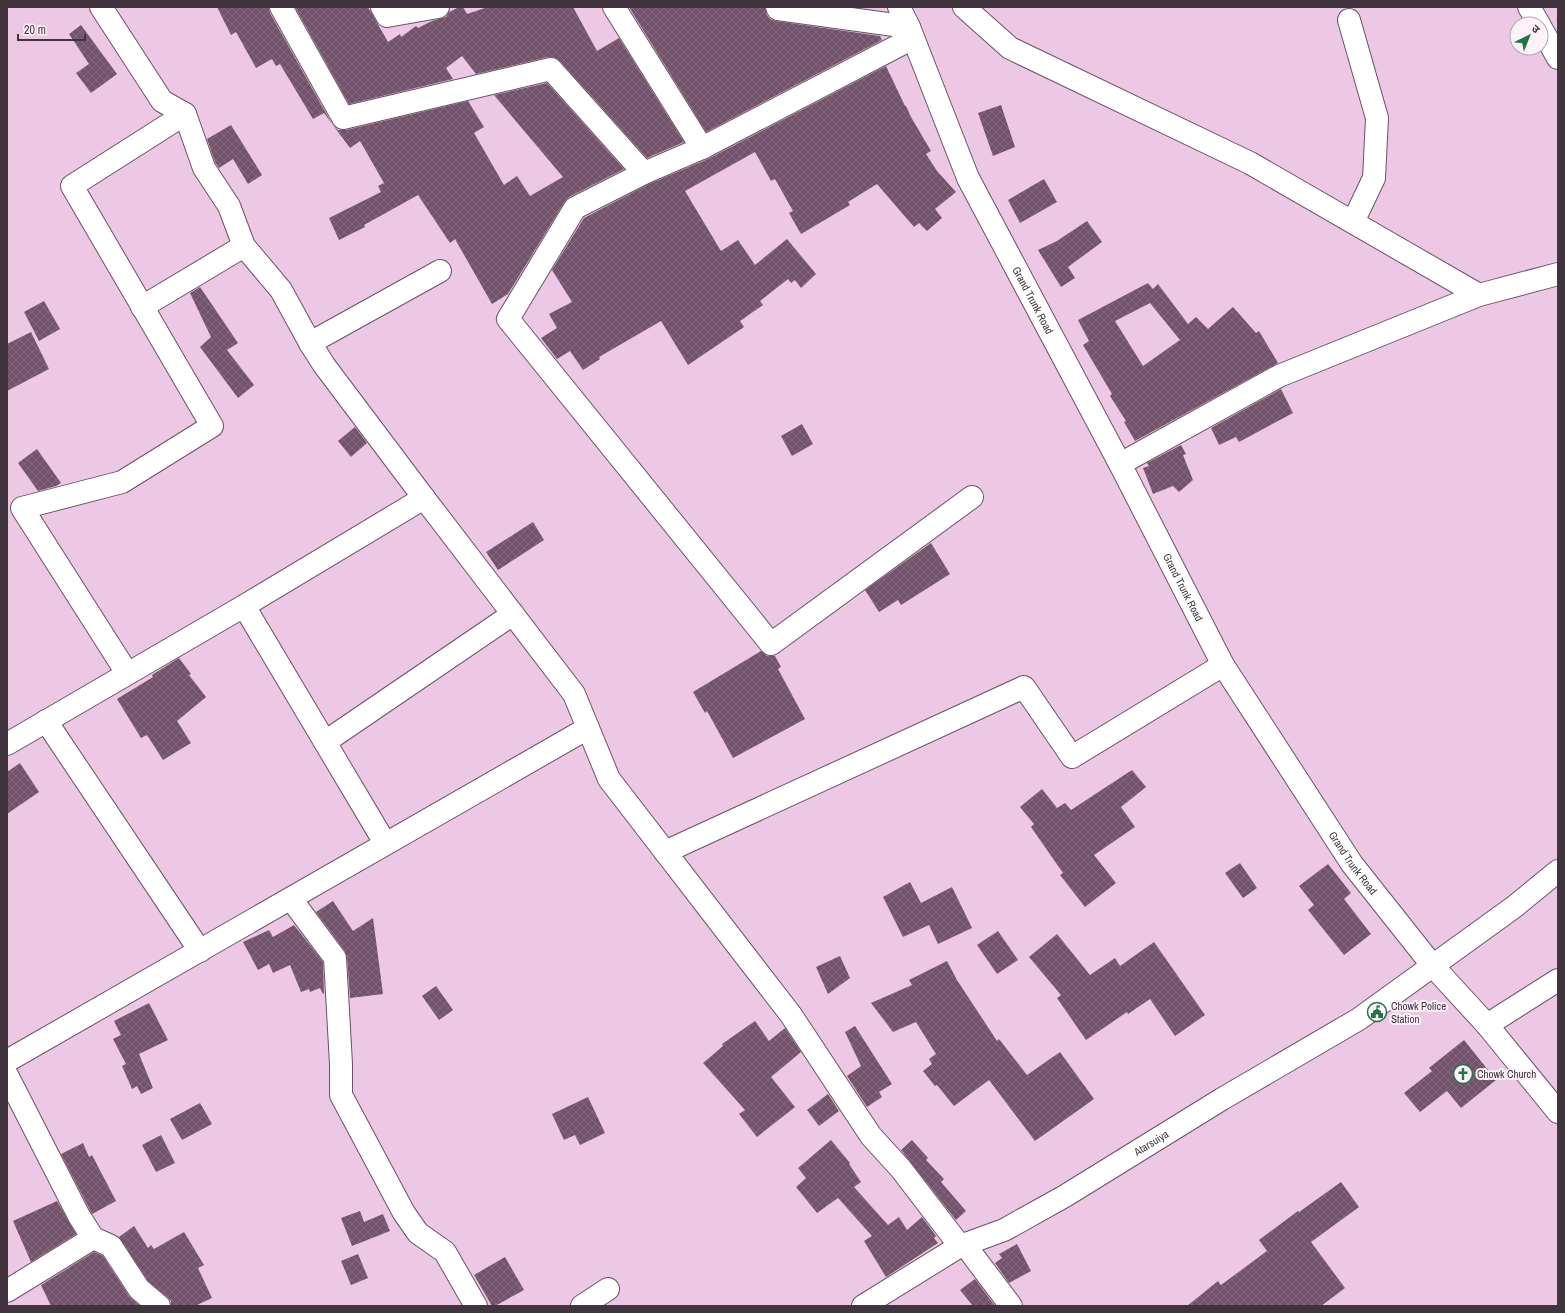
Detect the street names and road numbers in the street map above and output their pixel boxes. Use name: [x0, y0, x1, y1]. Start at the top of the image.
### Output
street label: Grand Trunk Road: [1009, 264, 1057, 336]
street label: Grand Trunk Road: [1160, 551, 1206, 624]
street label: Grand Trunk Road: [1326, 829, 1380, 897]
street label: Atarsuiya: [1130, 1127, 1171, 1159]

